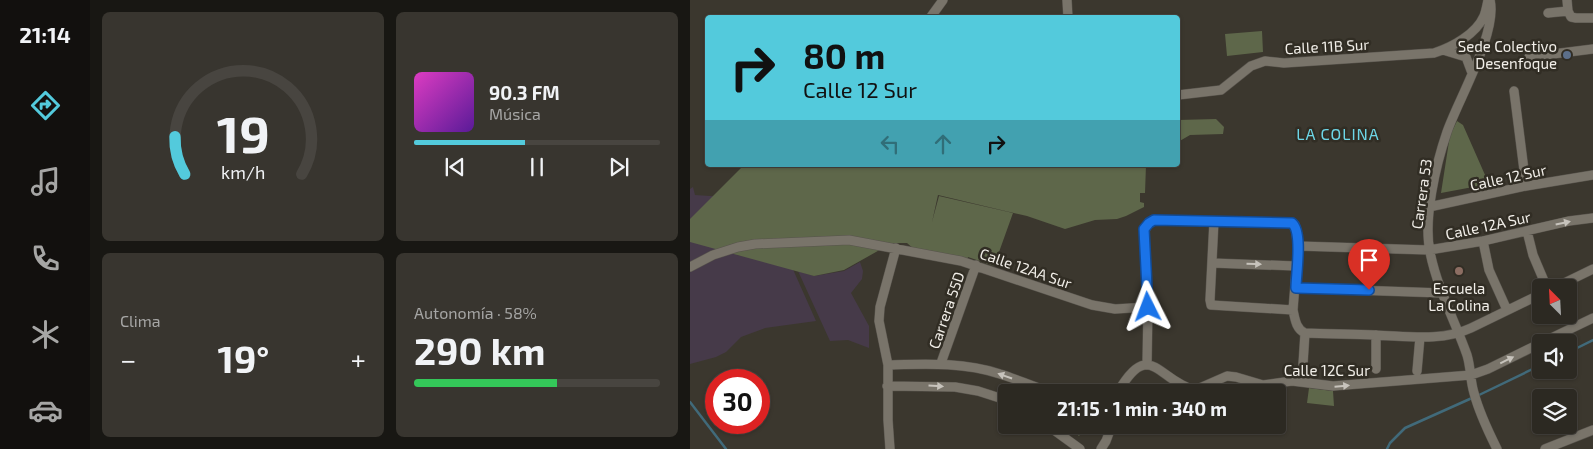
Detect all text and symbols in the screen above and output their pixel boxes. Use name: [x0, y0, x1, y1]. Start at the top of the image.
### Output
text: 21:14: [19, 21, 71, 47]
text: 80 m: [803, 34, 885, 76]
icon: right: [720, 35, 785, 100]
street label: Calle 11B Sur: [1284, 35, 1370, 57]
place label: Sede Colectivo Desenfoque: [1458, 37, 1557, 72]
marker: Sede Colectivo Desenfoque: [1561, 49, 1573, 61]
text: Calle 12 Sur: [803, 76, 917, 102]
text: 90.3 FM: [489, 81, 560, 104]
icon: directions: [28, 88, 63, 123]
text: 19: [216, 101, 270, 163]
text: Música: [489, 104, 541, 123]
district label: LA COLINA: [1296, 124, 1380, 143]
icon: left: [876, 130, 904, 158]
icon: ahead: [929, 130, 957, 158]
icon: right: [982, 130, 1010, 158]
icon: previous: [441, 153, 469, 181]
icon: pause: [523, 153, 551, 181]
icon: next: [605, 153, 633, 181]
street label: Carrera 53: [1407, 158, 1435, 230]
street label: Calle 12 Sur: [1468, 160, 1548, 194]
text: km/h: [221, 161, 265, 183]
icon: music: [28, 164, 63, 199]
street label: Calle 12A Sur: [1444, 207, 1532, 243]
one-way arrow: [1555, 219, 1570, 227]
pin: [1348, 239, 1390, 290]
icon: phone: [28, 241, 63, 276]
street label: Calle 12AA Sur: [978, 244, 1074, 292]
icon: arrive: [1355, 246, 1383, 274]
one-way arrow: [1246, 261, 1262, 269]
marker: Escuela La Colina: [1453, 265, 1465, 277]
street label: Carrera 55D: [924, 269, 968, 351]
place label: Escuela La Colina: [1428, 279, 1490, 314]
north arrow: [1532, 279, 1578, 324]
map controls: [1532, 279, 1577, 434]
position arrow: [1121, 280, 1173, 332]
text: Autonomía · 58%: [414, 303, 537, 322]
text: Clima: [120, 311, 161, 330]
icon: climate: [28, 317, 63, 352]
text: 290 km: [414, 327, 545, 373]
button: sound: [1532, 334, 1577, 379]
text: 19°: [218, 335, 269, 381]
text: −: [120, 342, 136, 376]
text: +: [351, 342, 366, 376]
one-way arrow: [1500, 356, 1514, 364]
street label: Calle 12C Sur: [1284, 361, 1370, 379]
speed limit sign: 30: [705, 369, 770, 434]
one-way arrow: [997, 372, 1012, 380]
one-way arrow: [1334, 381, 1350, 389]
one-way arrow: [928, 383, 944, 391]
button: layers: [1532, 389, 1577, 434]
icon: car: [28, 393, 63, 428]
text: 21:15 · 1 min · 340 m: [1057, 397, 1227, 420]

